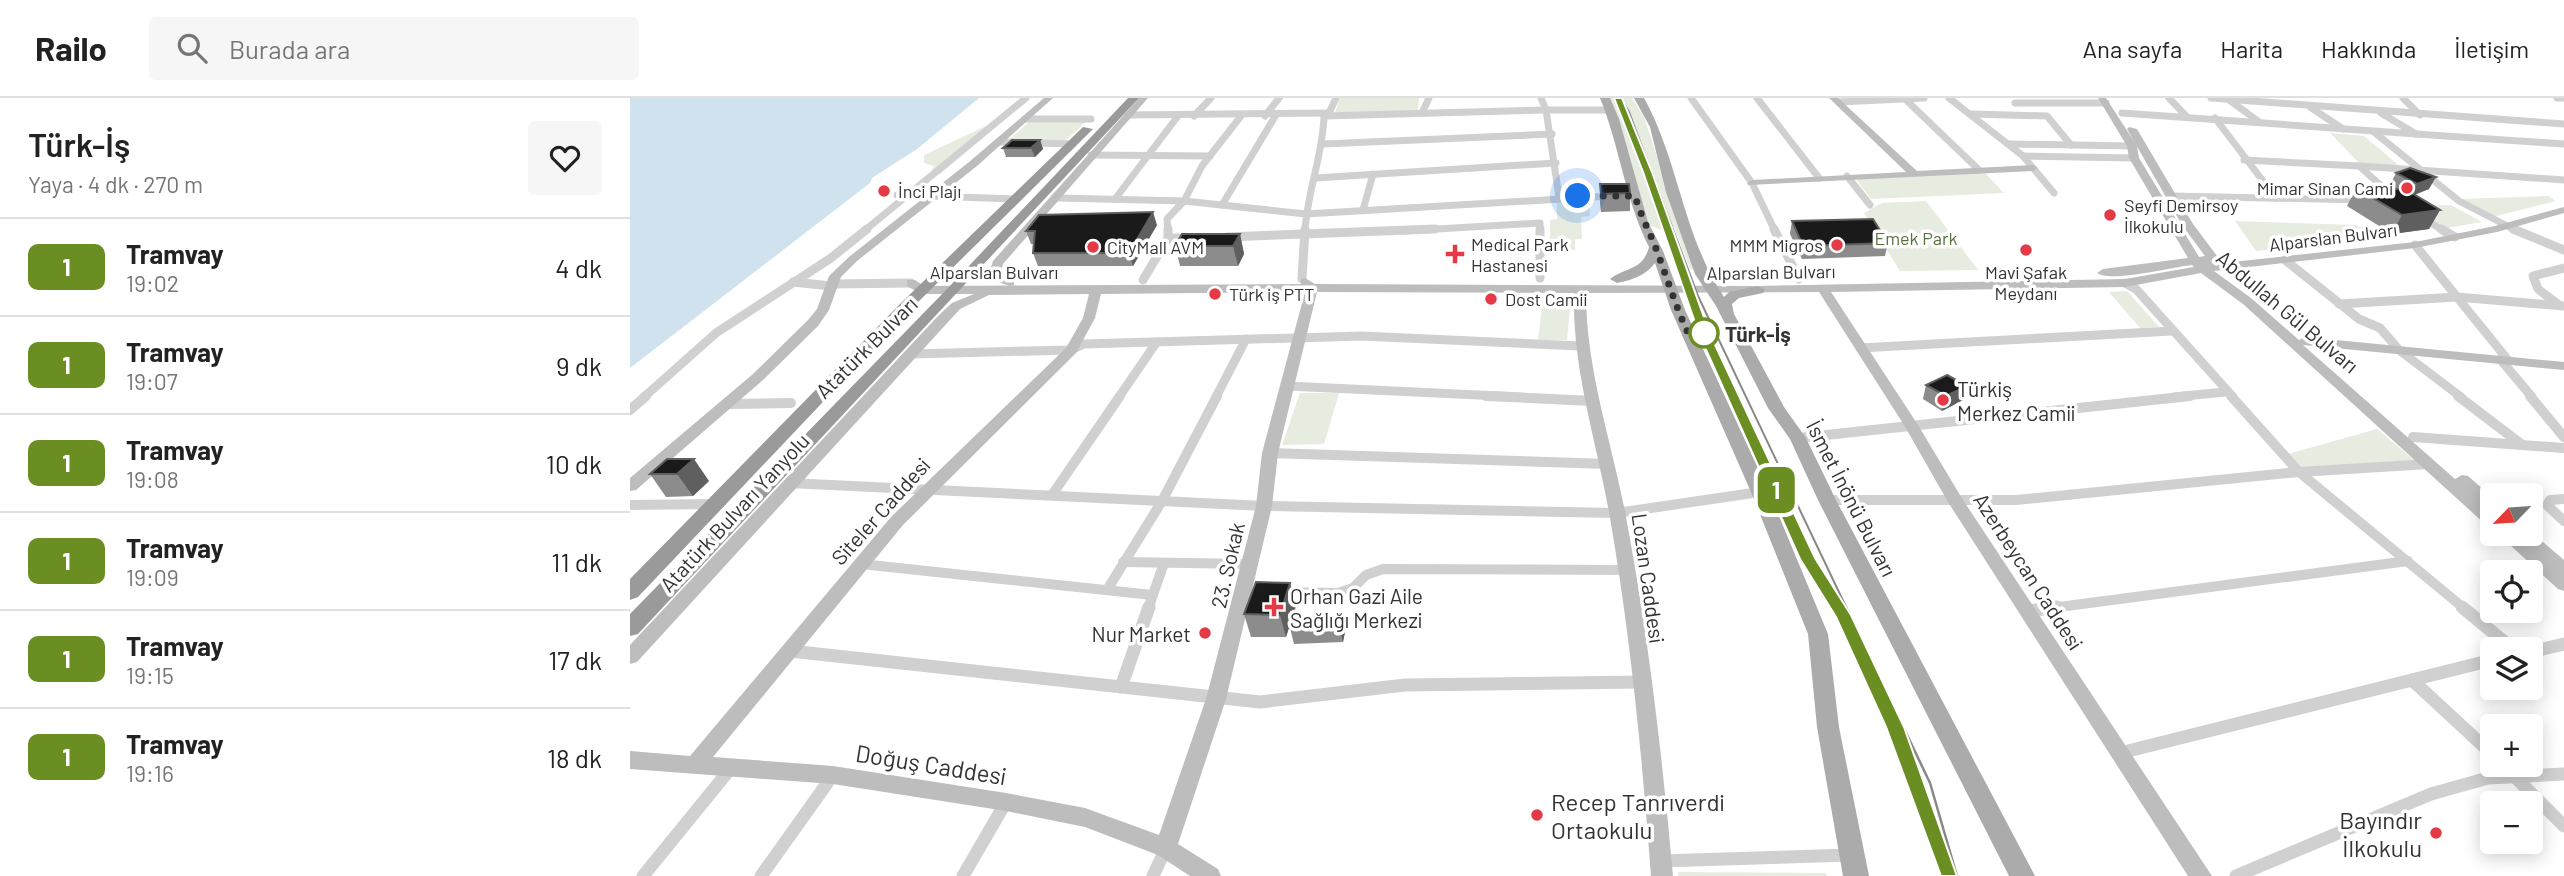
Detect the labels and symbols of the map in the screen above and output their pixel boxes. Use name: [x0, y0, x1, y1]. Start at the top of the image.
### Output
place label: Mimar Sinan Cami: [2257, 177, 2393, 199]
your location: [1560, 178, 1595, 213]
place label: İnci Plajı: [898, 180, 961, 202]
marker: Mimar Sinan Cami: [2399, 180, 2415, 196]
marker: İnci Plajı: [876, 183, 892, 199]
place label: Seyfi Demirsoy İlkokulu: [2124, 194, 2238, 237]
marker: Seyfi Demirsoy İlkokulu: [2102, 207, 2118, 223]
street label: Alparslan Bulvarı: [2268, 218, 2398, 256]
park label: Emek Park: [1874, 227, 1958, 249]
place label: Medical Park Hastanesi: [1471, 233, 1569, 276]
place label: MMM Migros: [1730, 234, 1823, 256]
place label: CityMall AVM: [1107, 236, 1204, 258]
marker: MMM Migros: [1829, 237, 1845, 253]
marker: CityMall AVM: [1085, 239, 1101, 255]
marker: Mavi Şafak Meydanı: [2018, 242, 2034, 258]
marker: Medical Park Hastanesi: [1445, 244, 1465, 264]
street label: Abdullah Gül Bulvarı: [2212, 244, 2364, 378]
street label: Alparslan Bulvarı: [1706, 260, 1836, 284]
street label: Alparslan Bulvarı: [930, 261, 1058, 283]
place label: Mavi Şafak Meydanı: [1985, 261, 2067, 304]
place label: Türk iş PTT: [1229, 283, 1315, 305]
marker: Türk iş PTT: [1207, 286, 1223, 302]
place label: Dost Camii: [1505, 288, 1587, 310]
street label: Atatürk Bulvarı: [810, 291, 922, 403]
marker: Dost Camii: [1483, 291, 1499, 307]
marker: Türk-İş: [1689, 318, 1719, 348]
place label: Türk-İş: [1725, 321, 1791, 346]
place label: Türkiş Merkez Camii: [1957, 376, 2075, 425]
marker: Türkiş Merkez Camii: [1935, 392, 1951, 408]
street label: İsmet İnönü Bulvarı: [1802, 416, 1902, 580]
street label: Atatürk Bulvarı Yanyolu: [654, 428, 814, 596]
street label: Siteler Caddesi: [826, 452, 934, 570]
line badge: 1: [1753, 467, 1799, 513]
north arrow: [2480, 483, 2543, 546]
street label: Azerbeycan Caddesi: [1969, 488, 2089, 654]
street label: Lozan Caddesi: [1628, 511, 1670, 645]
street label: 23. Sokak: [1205, 520, 1249, 610]
place label: Orhan Gazi Aile Sağlığı Merkezi: [1290, 583, 1423, 632]
marker: Orhan Gazi Aile Sağlığı Merkezi: [1264, 597, 1284, 617]
place label: Nur Market: [1092, 621, 1191, 646]
marker: Nur Market: [1197, 625, 1213, 641]
street label: Doğuş Caddesi: [854, 738, 1008, 790]
place label: Recep Tanrıverdi Ortaokulu: [1551, 787, 1725, 844]
place label: Bayındır İlkokulu: [2339, 805, 2422, 862]
marker: Recep Tanrıverdi Ortaokulu: [1529, 807, 1545, 823]
marker: Bayındır İlkokulu: [2428, 825, 2444, 841]

